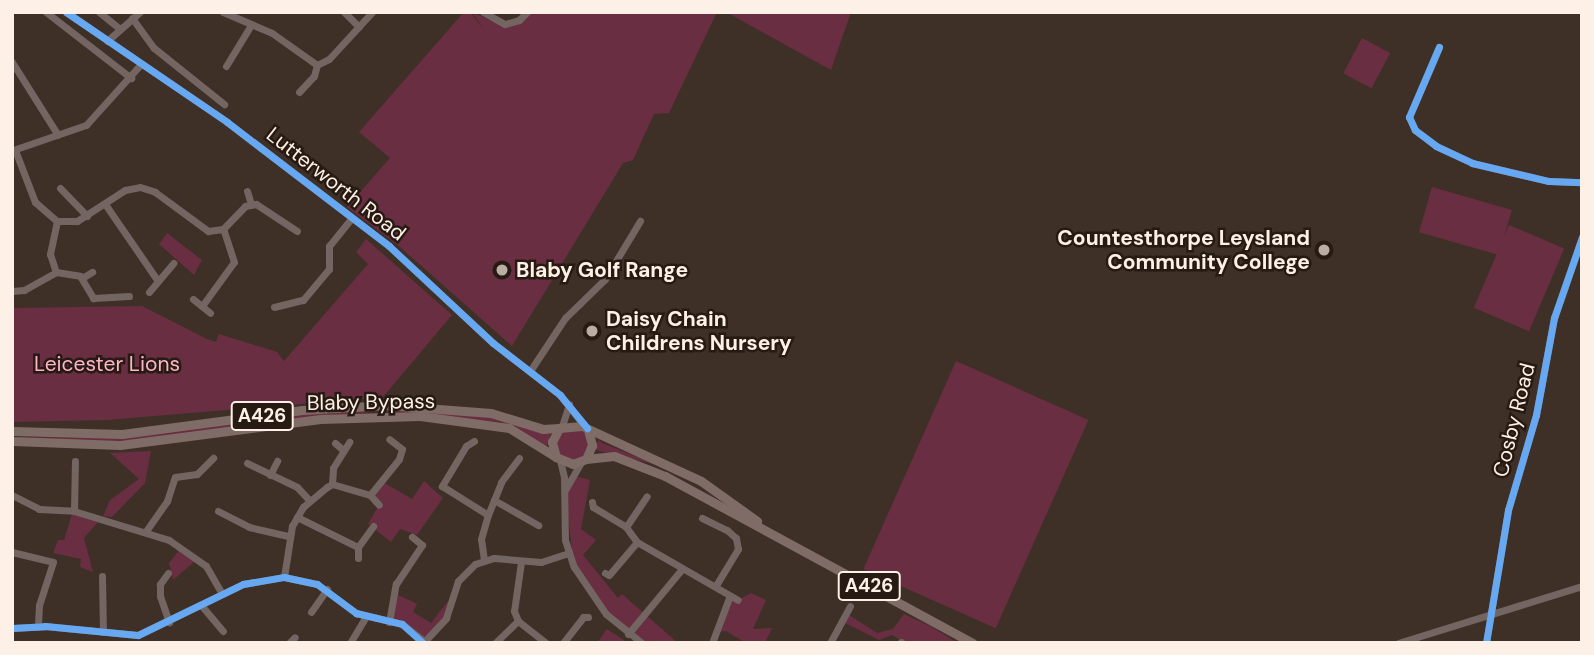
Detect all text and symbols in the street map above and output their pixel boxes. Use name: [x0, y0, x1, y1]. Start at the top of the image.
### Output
street label: Lutterworth Road: [261, 122, 411, 246]
place label: Countesthorpe Leysland Community College: [1057, 225, 1310, 275]
marker: Countesthorpe Leysland Community College: [1316, 242, 1332, 258]
place label: Blaby Golf Range: [516, 257, 688, 283]
marker: Blaby Golf Range: [494, 262, 510, 278]
place label: Daisy Chain Childrens Nursery: [606, 306, 792, 356]
marker: Daisy Chain Childrens Nursery: [584, 323, 600, 339]
park label: Leicester Lions: [34, 351, 180, 377]
street label: Cosby Road: [1488, 360, 1540, 480]
street label: Blaby Bypass: [307, 388, 435, 416]
road number: A426: [230, 400, 294, 432]
road number: A426: [838, 570, 900, 601]

